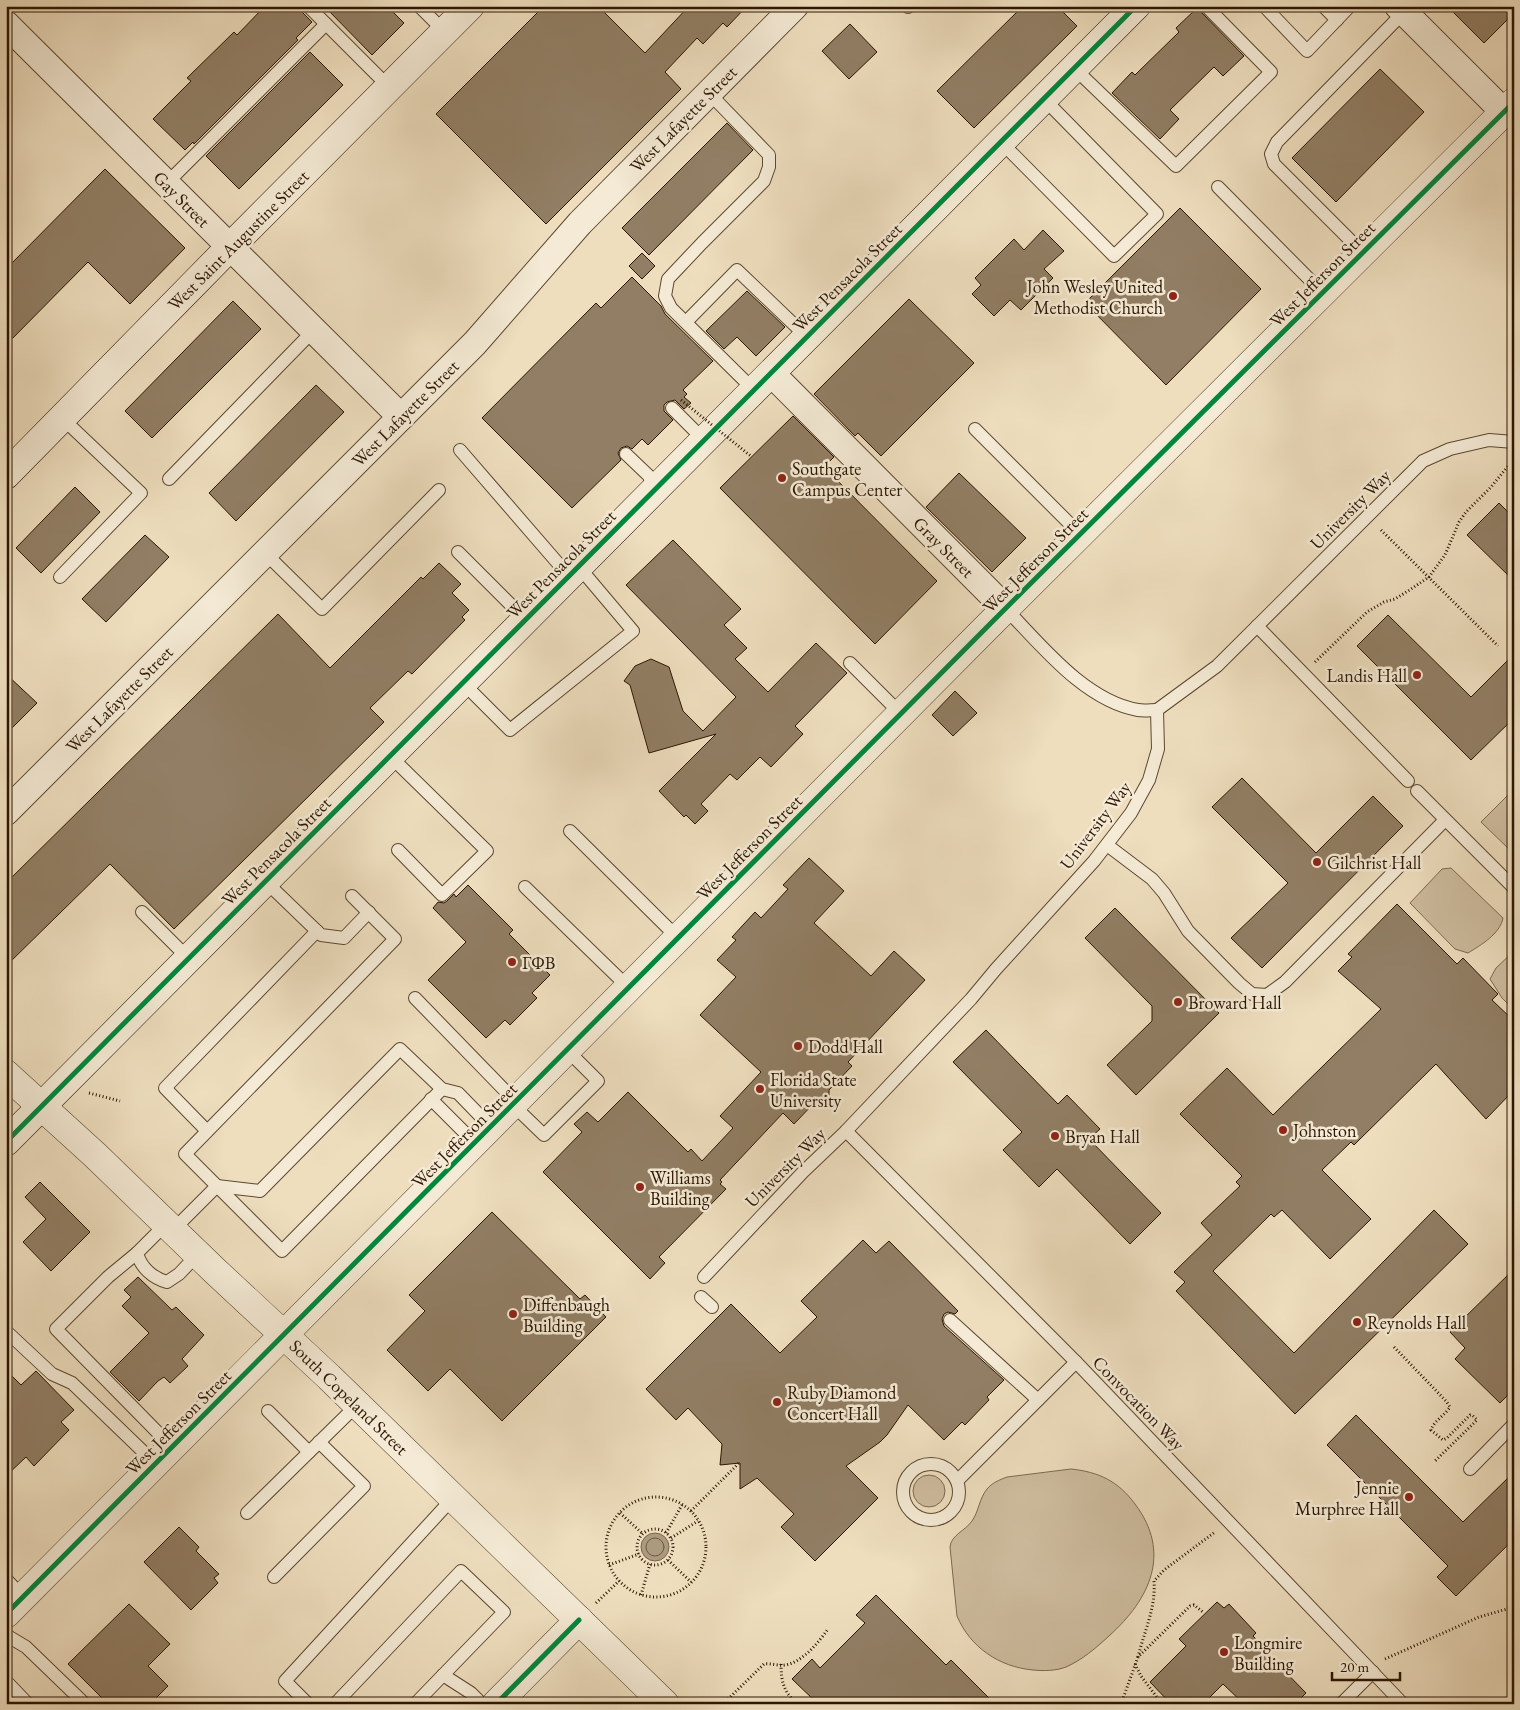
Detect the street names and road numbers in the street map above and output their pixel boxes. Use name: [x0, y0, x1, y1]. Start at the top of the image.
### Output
street label: West Lafayette Street: [624, 60, 742, 178]
street label: West Saint Augustine Street: [163, 164, 314, 315]
street label: Gay Street: [149, 166, 216, 233]
street label: West Jefferson Street: [1264, 216, 1380, 332]
street label: West Pensacola Street: [787, 217, 907, 337]
street label: West Lafayette Street: [346, 354, 464, 472]
street label: University Way: [1305, 464, 1395, 554]
street label: West Jefferson Street: [977, 502, 1093, 618]
street label: West Pensacola Street: [501, 504, 621, 624]
street label: Gray Street: [909, 512, 980, 583]
street label: West Lafayette Street: [60, 640, 178, 758]
street label: University Way: [1054, 776, 1136, 874]
street label: West Jefferson Street: [691, 789, 807, 905]
street label: West Pensacola Street: [216, 791, 336, 911]
street label: West Jefferson Street: [406, 1077, 522, 1193]
street label: University Way: [740, 1122, 830, 1212]
street label: South Copeland Street: [285, 1334, 414, 1460]
street label: Convocation Way: [1088, 1351, 1190, 1455]
street label: West Jefferson Street: [120, 1364, 236, 1480]

